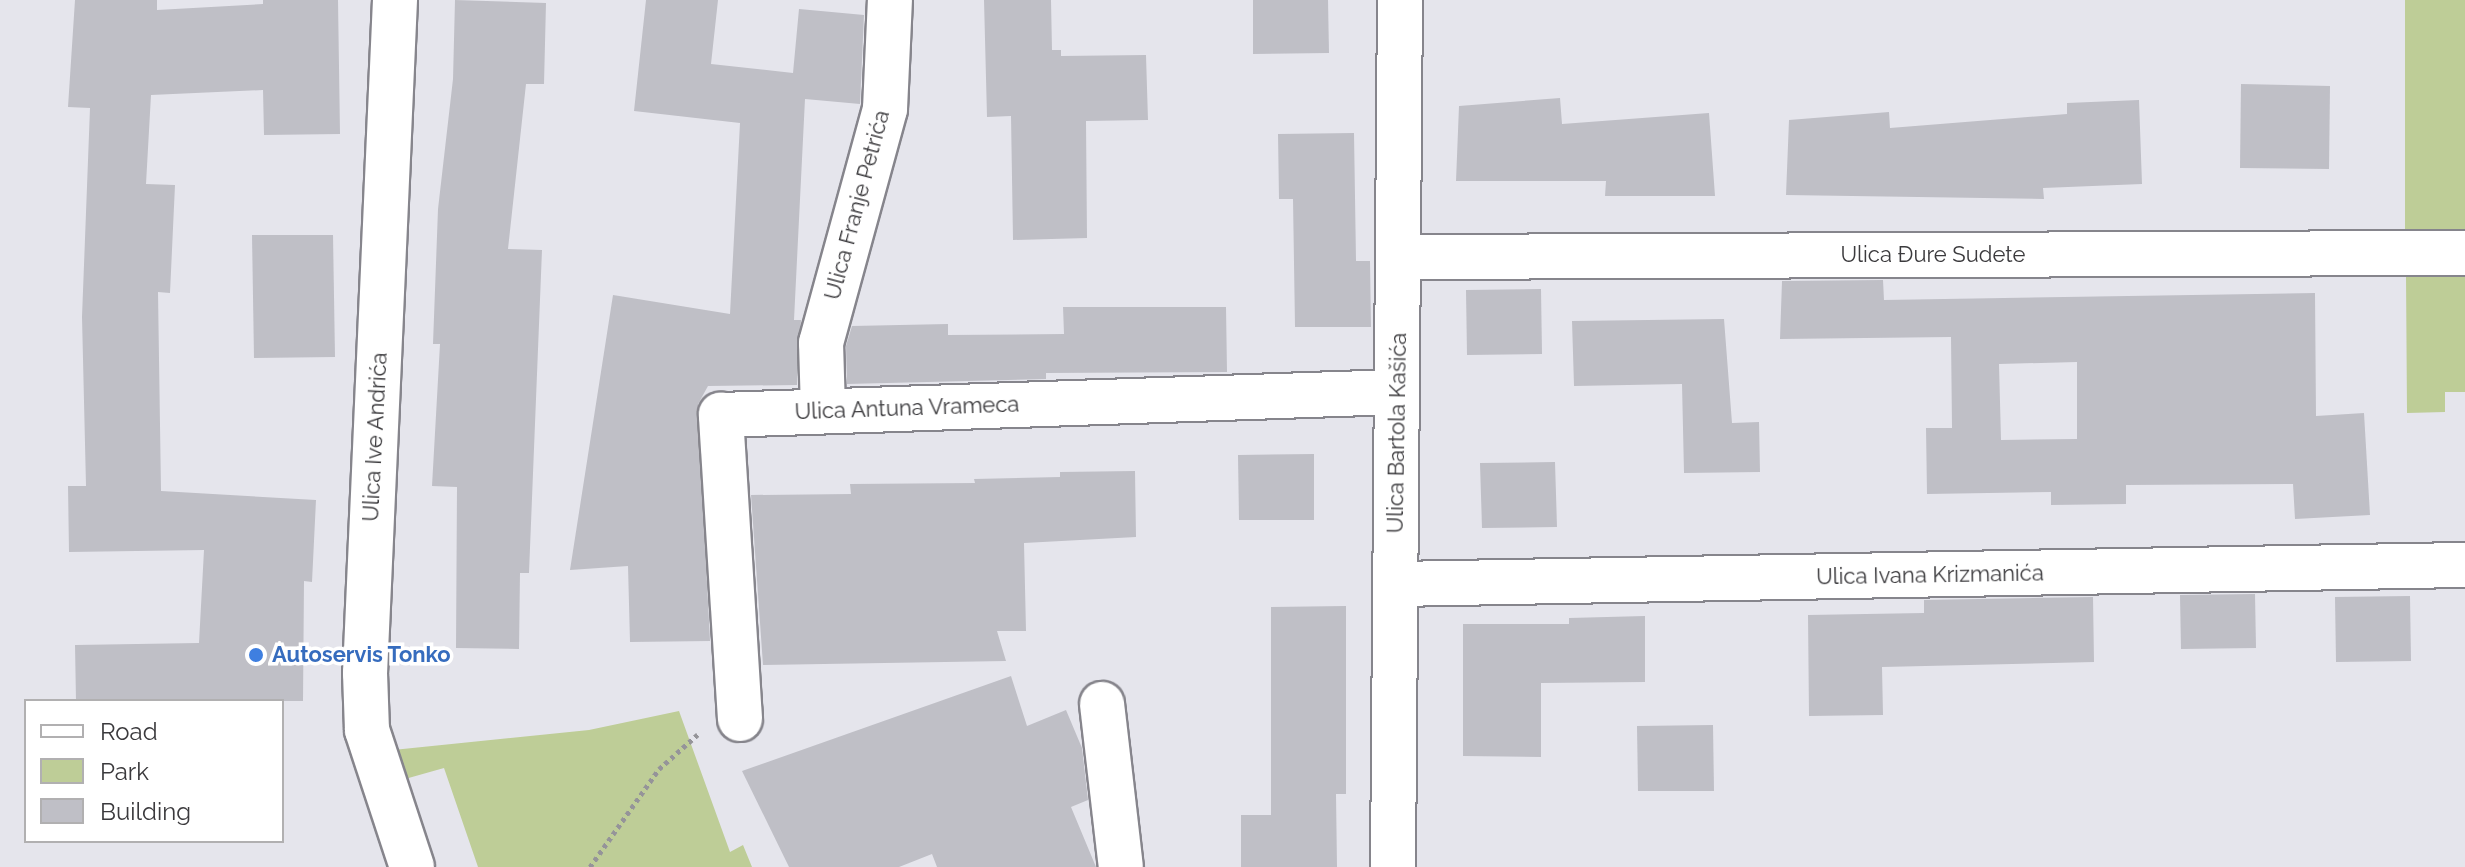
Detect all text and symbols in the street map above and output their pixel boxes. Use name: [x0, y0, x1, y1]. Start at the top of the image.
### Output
street label: Ulica Franje Petrića: [819, 107, 895, 303]
street label: Ulica Đure Sudete: [1841, 242, 2025, 268]
street label: Ulica Bartola Kašića: [1382, 332, 1412, 534]
street label: Ulica Ive Andrića: [357, 351, 393, 523]
street label: Ulica Antuna Vrameca: [793, 391, 1021, 425]
street label: Ulica Ivana Krizmanića: [1816, 560, 2044, 590]
place label: Autoservis Tonko: [272, 642, 451, 668]
marker: Autoservis Tonko: [247, 646, 265, 664]
legend: [24, 699, 284, 843]
text: Road: [100, 717, 158, 746]
text: Park: [100, 757, 149, 786]
text: Building: [100, 797, 191, 826]

